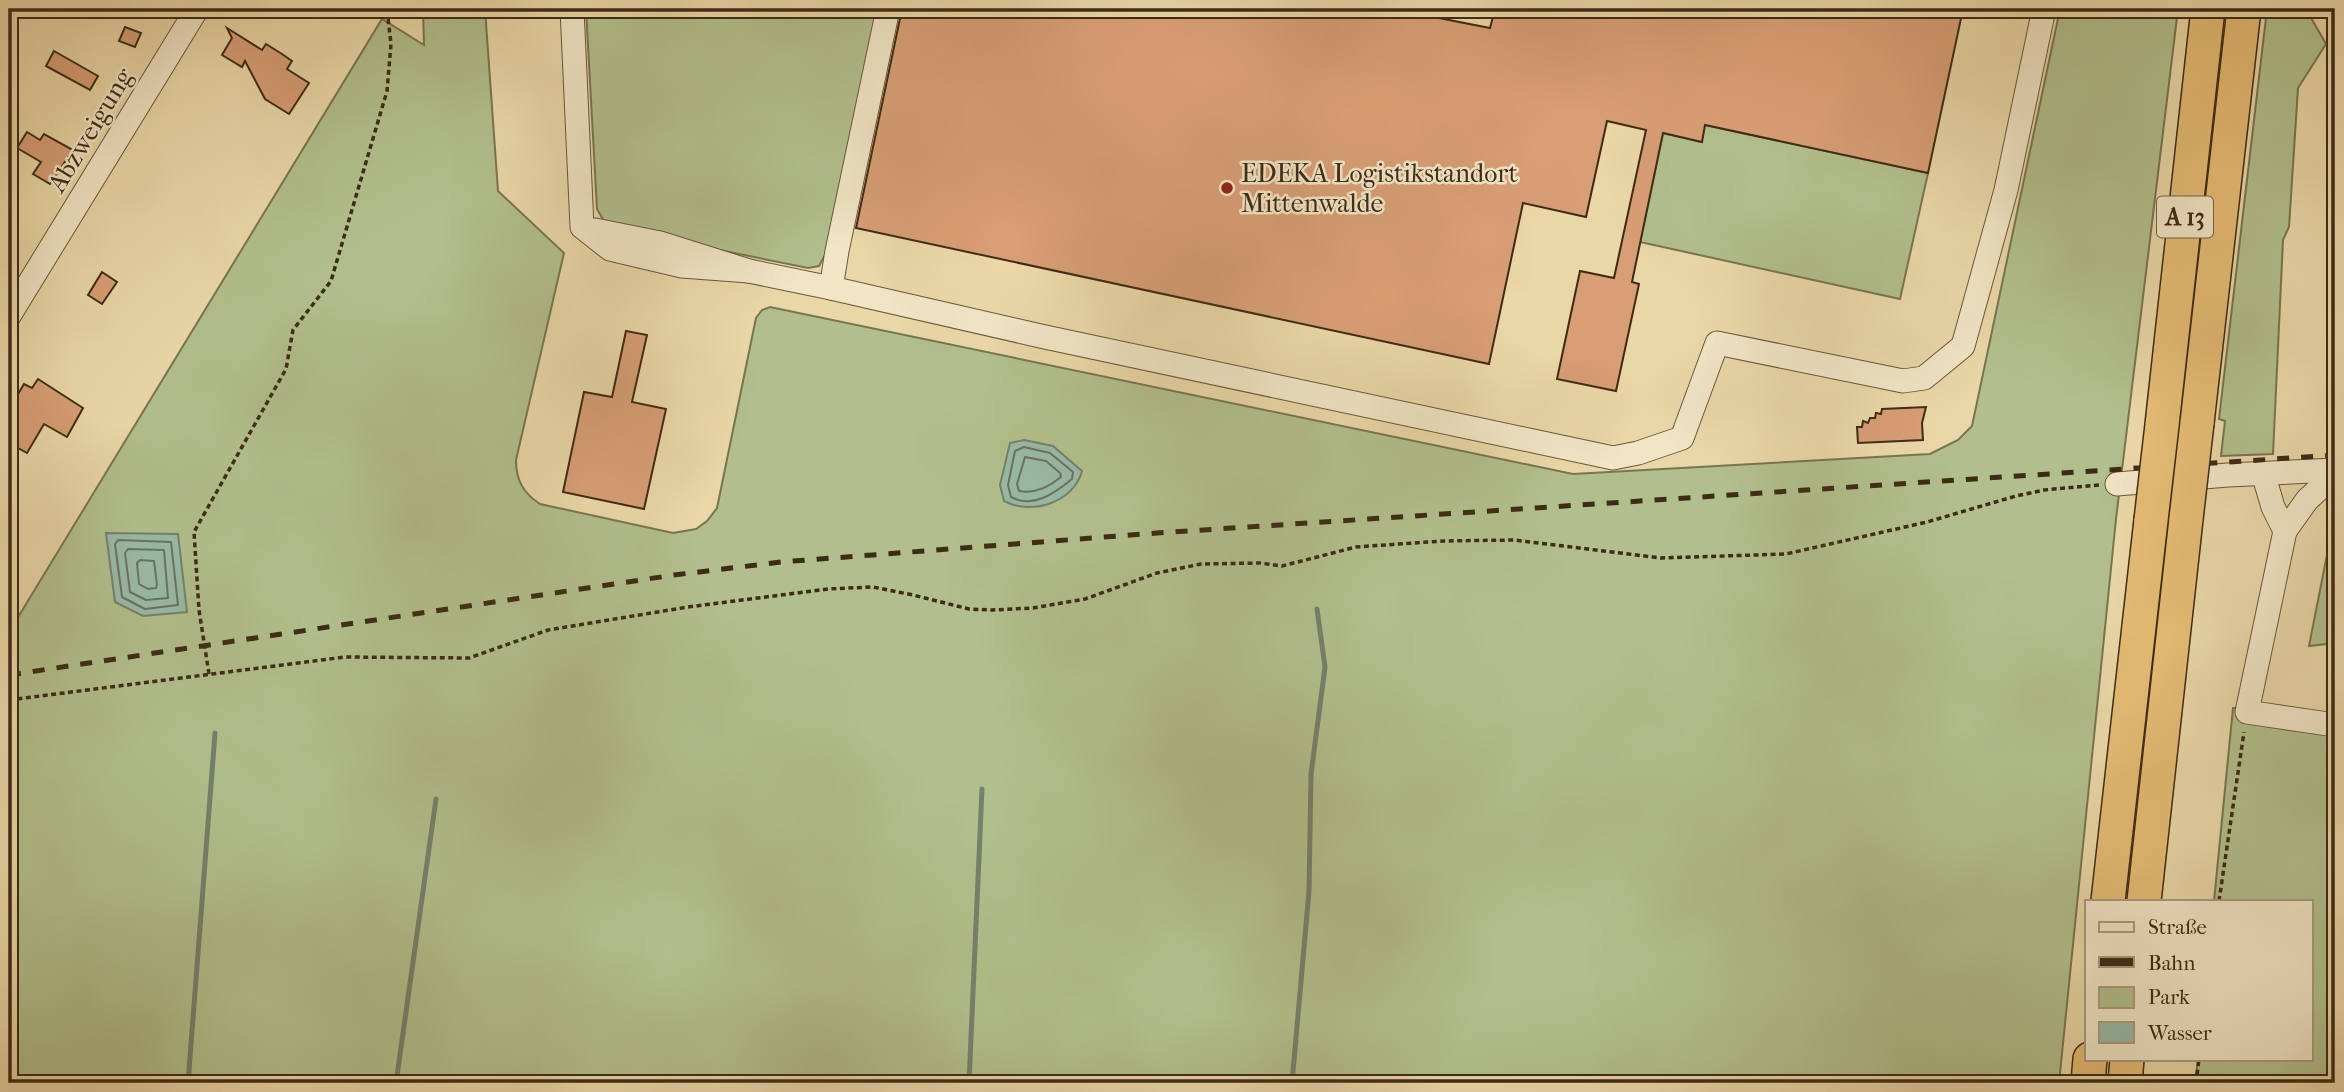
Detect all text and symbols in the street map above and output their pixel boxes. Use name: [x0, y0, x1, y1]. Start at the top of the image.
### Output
street label: Abzweigung: [41, 62, 140, 199]
place label: EDEKA Logistikstandort Mittenwalde: [1241, 158, 1518, 219]
marker: EDEKA Logistikstandort Mittenwalde: [1219, 180, 1235, 196]
road number: A 13: [2157, 196, 2213, 238]
legend: [2085, 900, 2312, 1060]
text: Straße: [2148, 915, 2207, 939]
text: Bahn: [2148, 951, 2195, 975]
text: Park: [2148, 985, 2190, 1009]
text: Wasser: [2147, 1021, 2212, 1045]

